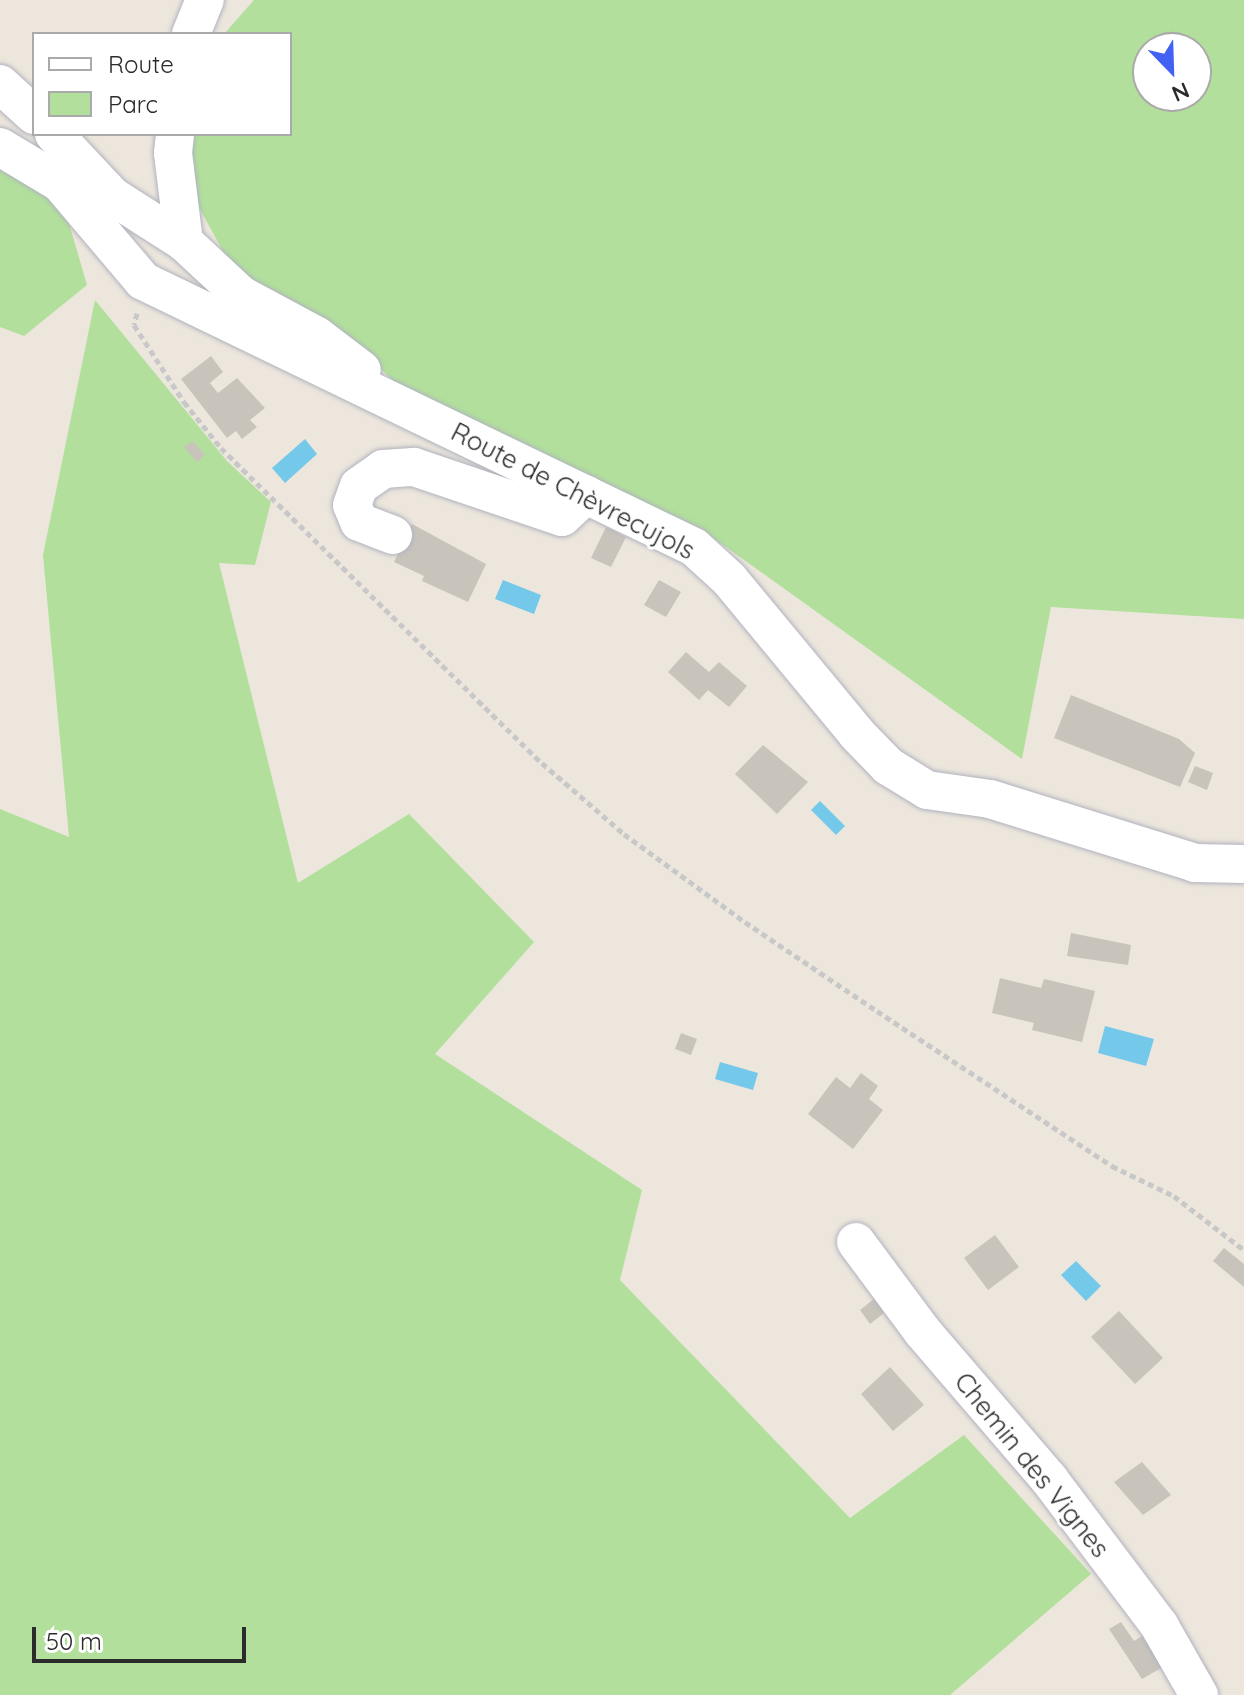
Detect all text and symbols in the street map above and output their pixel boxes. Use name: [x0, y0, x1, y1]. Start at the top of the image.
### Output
legend: [32, 32, 292, 136]
north arrow: [1132, 32, 1212, 112]
text: Route: [108, 49, 174, 79]
text: N: [1168, 76, 1194, 108]
text: Parc: [108, 89, 158, 119]
street label: Route de Chèvrecujols: [446, 416, 700, 566]
street label: Chemin des Vignes: [948, 1366, 1116, 1564]
scale bar: [36, 1611, 250, 1661]
text: 50 m: [46, 1626, 102, 1656]

